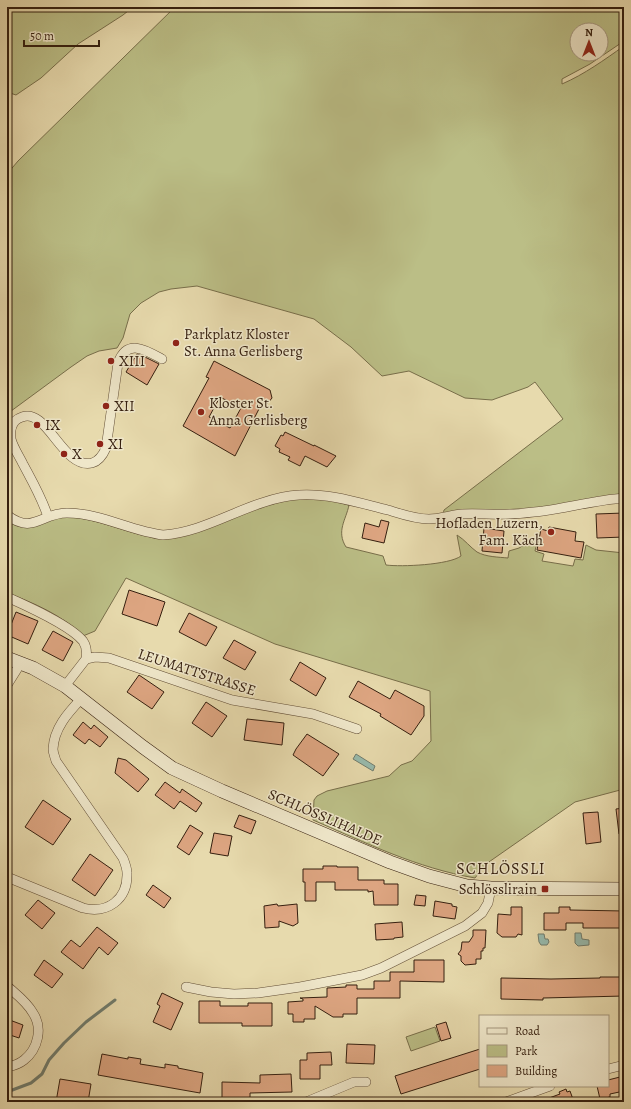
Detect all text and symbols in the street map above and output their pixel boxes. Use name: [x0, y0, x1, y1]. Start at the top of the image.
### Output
scale bar: [24, 22, 99, 48]
north arrow: [569, 22, 609, 62]
text: N: [585, 25, 593, 40]
text: 50 m: [30, 28, 54, 44]
place label: Parkplatz Kloster St. Anna Gerlisberg: [184, 324, 303, 361]
marker: Parkplatz Kloster St. Anna Gerlisberg: [171, 338, 181, 348]
place label: XIII: [119, 351, 145, 371]
marker: XIII: [106, 356, 116, 366]
place label: Kloster St. Anna Gerlisberg: [208, 393, 308, 430]
place label: XII: [114, 396, 135, 416]
marker: XII: [101, 401, 111, 411]
marker: Kloster St. Anna Gerlisberg: [196, 407, 206, 417]
place label: IX: [45, 415, 60, 435]
marker: IX: [32, 420, 42, 430]
place label: XI: [108, 434, 123, 454]
marker: XI: [95, 439, 105, 449]
place label: X: [72, 444, 82, 464]
marker: X: [59, 449, 69, 459]
place label: Hofladen Luzern, Fam. Käch: [435, 513, 543, 550]
marker: Hofladen Luzern, Fam. Käch: [546, 527, 556, 537]
street label: LEUMATTSTRASSE: [135, 644, 259, 700]
street label: SCHLÖSSLIHALDE: [265, 784, 385, 850]
district label: SCHLÖSSLI: [456, 858, 546, 880]
place label: Schlösslirain: [459, 879, 537, 899]
marker: Schlösslirain: [540, 884, 550, 894]
legend: [479, 1015, 609, 1087]
text: Road: [515, 1023, 541, 1039]
text: Park: [515, 1043, 538, 1059]
text: Building: [515, 1063, 557, 1079]

